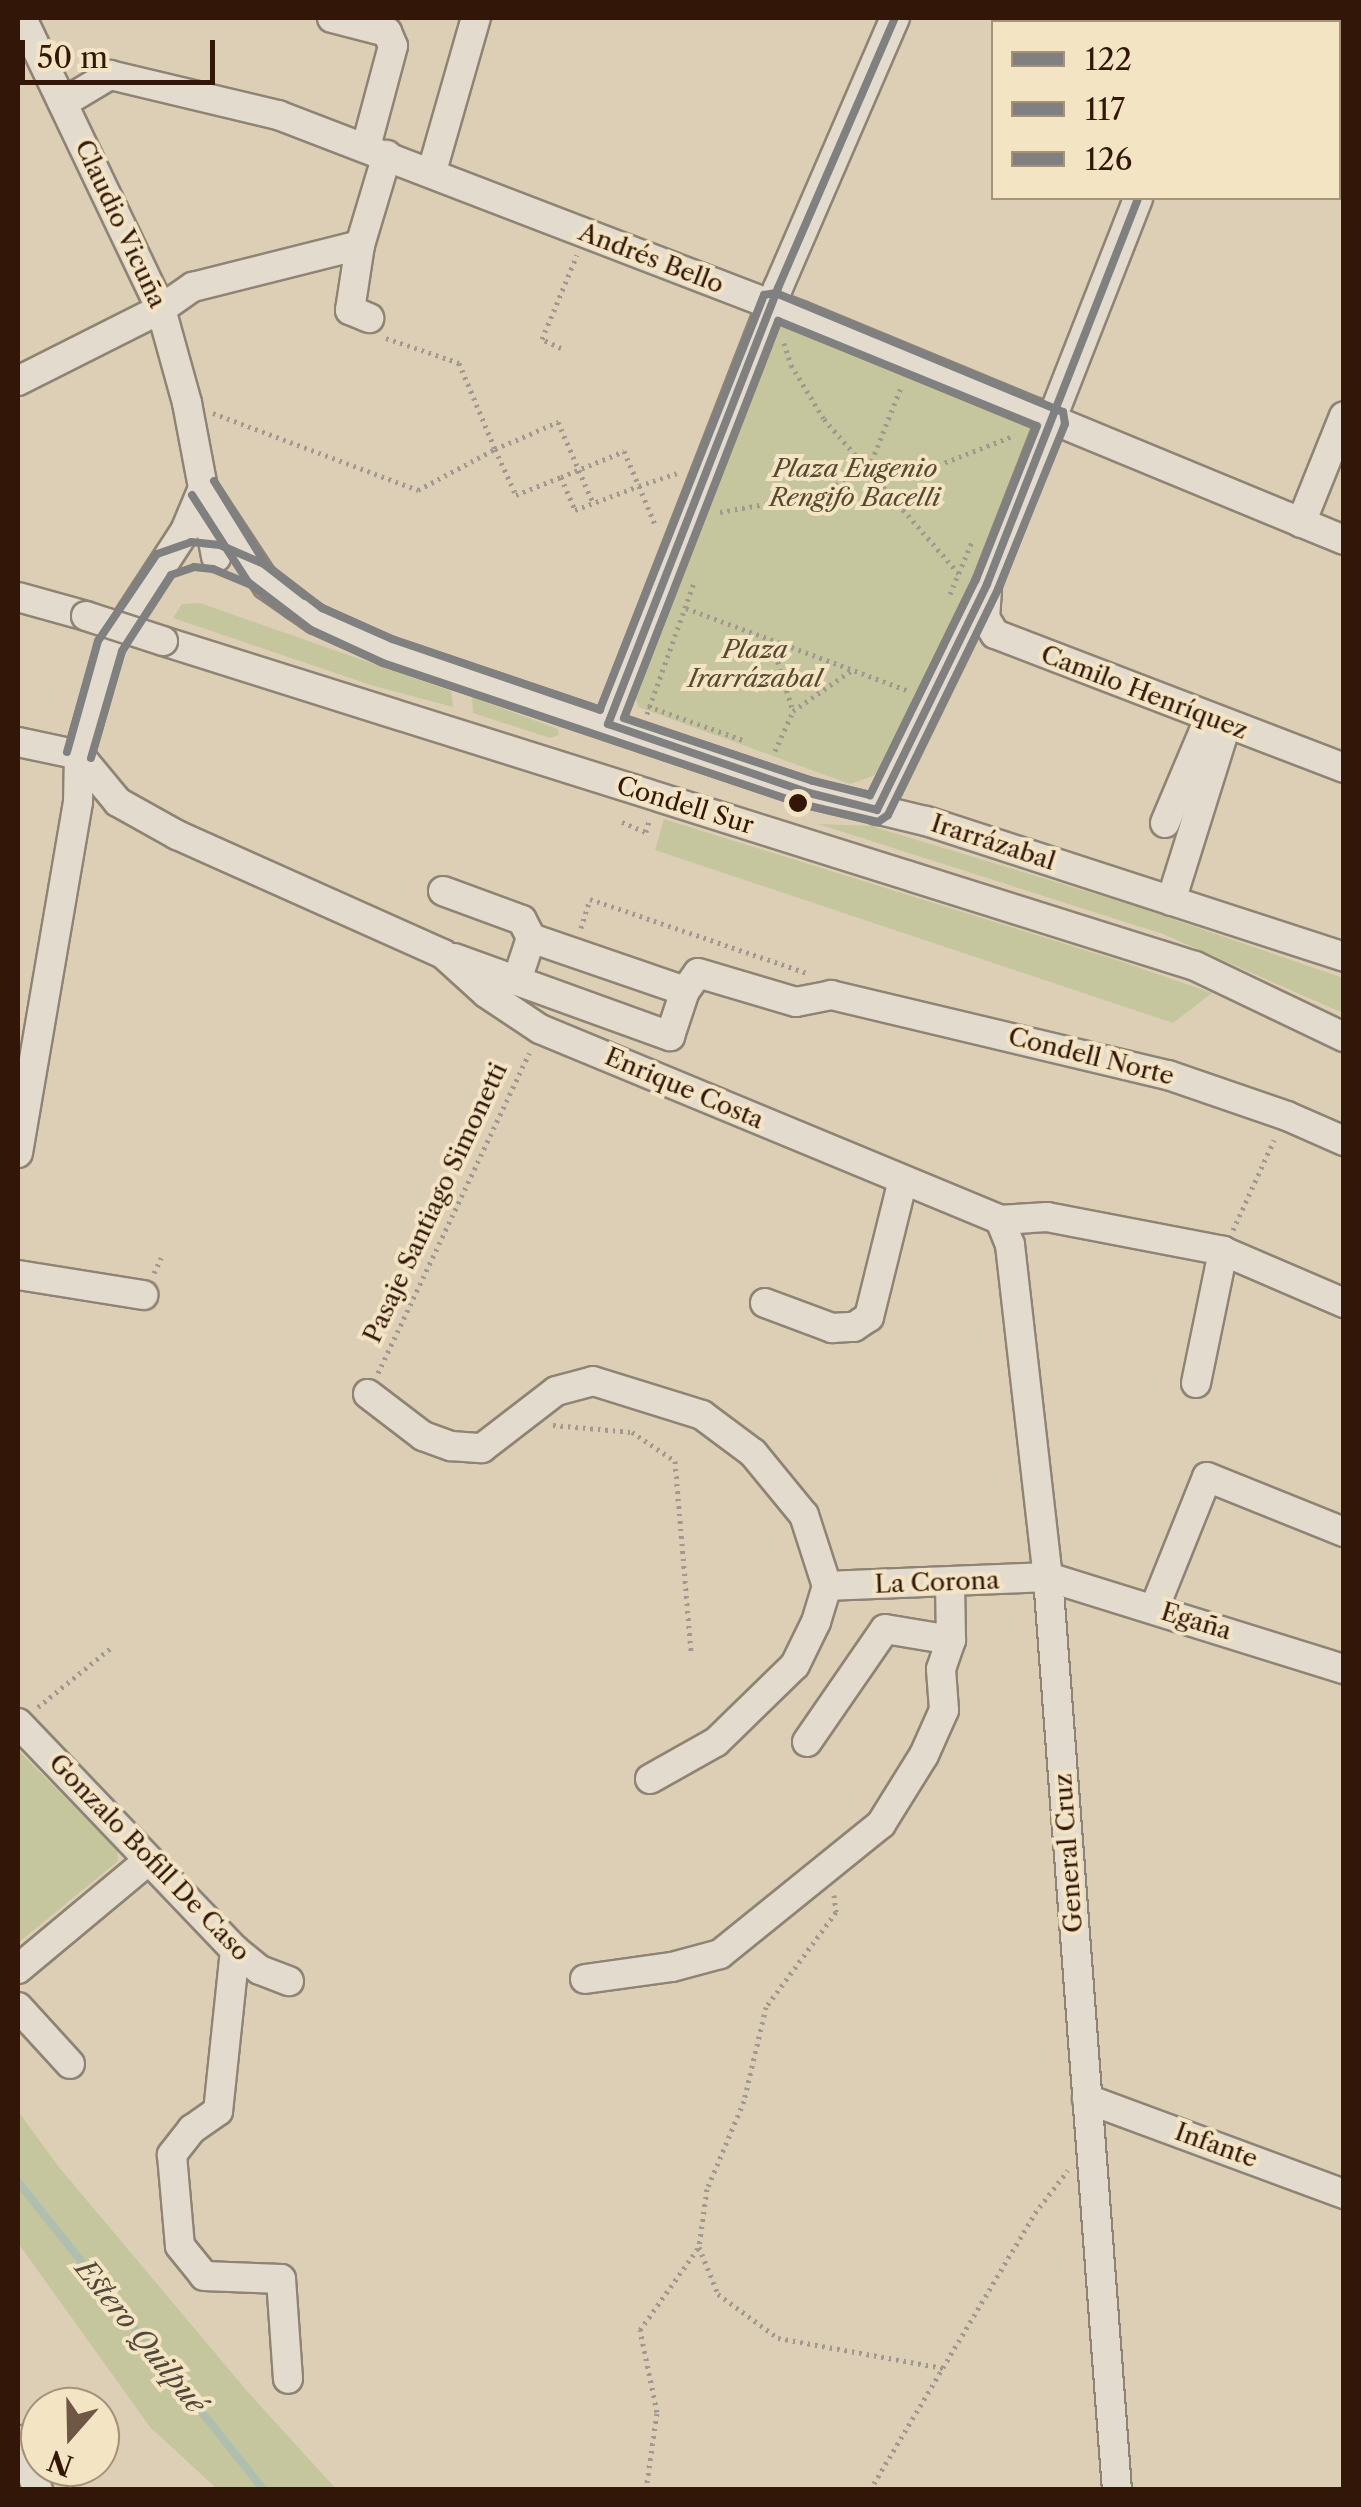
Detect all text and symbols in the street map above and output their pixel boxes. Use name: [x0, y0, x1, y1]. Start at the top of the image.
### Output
scale bar: [25, 20, 220, 82]
legend: [991, 20, 1341, 200]
text: 50 m: [37, 39, 108, 76]
text: 122: [1085, 41, 1132, 78]
text: 117: [1085, 91, 1125, 128]
street label: Claudio Vicuña: [68, 135, 172, 313]
text: 126: [1085, 141, 1132, 178]
street label: Andrés Bello: [574, 218, 728, 300]
park label: Plaza Eugenio Rengifo Bacelli: [770, 455, 940, 514]
park label: Plaza Irarrázabal: [688, 636, 822, 695]
street label: Camilo Henríquez: [1036, 640, 1252, 746]
street label: Condell Sur: [613, 771, 757, 841]
unlabelled marker: [788, 793, 808, 813]
street label: Irarrázabal: [927, 809, 1059, 877]
street label: Condell Norte: [1005, 1022, 1177, 1092]
street label: Enrique Costa: [600, 1042, 768, 1136]
street label: Pasaje Santiago Simonetti: [358, 1058, 514, 1348]
street label: La Corona: [874, 1566, 1000, 1600]
street label: Egaña: [1157, 1597, 1235, 1647]
street label: Gonzalo Bofill De Caso: [42, 1748, 256, 1968]
street label: General Cruz: [1048, 1772, 1090, 1934]
street label: Infante: [1171, 2117, 1261, 2175]
water label: Estero Quilpué: [69, 2252, 213, 2420]
north arrow: [20, 2387, 120, 2487]
text: N: [43, 2443, 78, 2483]

